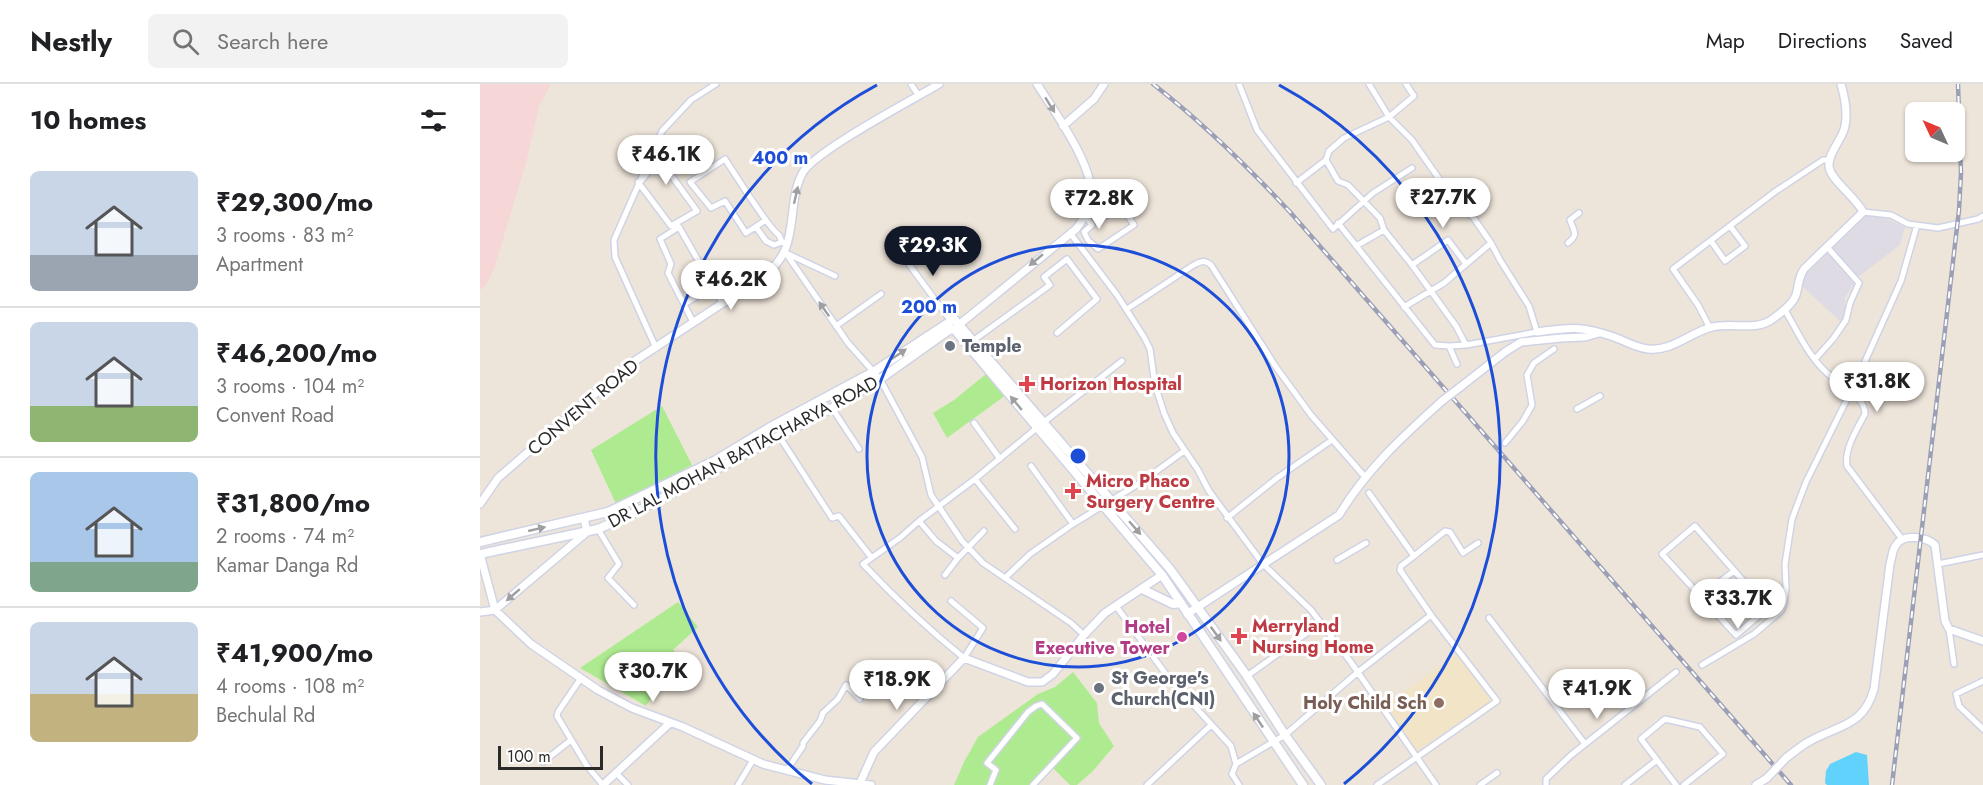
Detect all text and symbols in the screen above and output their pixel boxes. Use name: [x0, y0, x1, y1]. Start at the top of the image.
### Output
search box: [148, 14, 568, 68]
text: Nestly: [30, 21, 112, 62]
icon: search: [169, 25, 202, 58]
text: Search here: [217, 25, 328, 57]
text: Map: [1706, 26, 1745, 56]
text: Directions: [1778, 26, 1867, 56]
text: Saved: [1900, 26, 1953, 56]
one-way arrow: [1045, 97, 1056, 113]
text: 10 homes: [30, 101, 146, 139]
north arrow: [1905, 102, 1965, 162]
map controls: [1905, 102, 1965, 162]
icon: filters: [417, 104, 450, 137]
pin: ₹46.1K: [617, 135, 715, 186]
text: ₹46.1K: [631, 140, 701, 169]
text: 400 m: [752, 145, 808, 171]
pin: ₹27.7K: [1394, 178, 1492, 229]
pin: ₹72.8K: [1050, 179, 1148, 230]
text: ₹29,300/mo: [216, 183, 373, 221]
text: ₹27.7K: [1409, 183, 1477, 212]
text: ₹72.8K: [1064, 184, 1134, 213]
one-way arrow: [792, 185, 801, 204]
icon: home: [78, 195, 150, 267]
text: 3 rooms · 83 m²: [216, 221, 353, 250]
pin: ₹29.3K: [884, 226, 982, 277]
text: ₹29.3K: [898, 231, 968, 260]
text: Apartment: [216, 250, 303, 279]
one-way arrow: [1029, 254, 1044, 266]
pin: ₹46.2K: [682, 260, 780, 311]
text: ₹46.2K: [695, 265, 767, 294]
text: 200 m: [901, 294, 957, 320]
one-way arrow: [818, 301, 830, 317]
place label: Temple: [962, 333, 1022, 359]
text: ₹46,200/mo: [216, 334, 377, 372]
marker: Temple: [943, 339, 957, 353]
icon: home: [78, 346, 150, 418]
one-way arrow: [891, 348, 908, 359]
street label: CONVENT ROAD: [522, 353, 644, 461]
pin: ₹31.8K: [1828, 362, 1926, 413]
text: ₹31.8K: [1844, 367, 1911, 396]
street label: DR LAL MOHAN BATTACHARYA ROAD: [603, 370, 883, 534]
place label: Horizon Hospital: [1040, 371, 1182, 397]
text: 3 rooms · 104 m²: [216, 372, 364, 401]
marker: Horizon Hospital: [1018, 375, 1036, 393]
one-way arrow: [1010, 395, 1022, 410]
text: Convent Road: [216, 401, 334, 430]
centre of rings: [1068, 446, 1088, 466]
place label: Micro Phaco Surgery Centre: [1086, 468, 1215, 515]
marker: Micro Phaco Surgery Centre: [1064, 482, 1082, 500]
text: ₹31,800/mo: [216, 484, 370, 522]
icon: home: [78, 496, 150, 568]
one-way arrow: [1128, 520, 1141, 535]
text: 2 rooms · 74 m²: [216, 522, 354, 551]
one-way arrow: [528, 523, 546, 533]
text: Kamar Danga Rd: [216, 551, 358, 580]
pin: ₹33.7K: [1689, 579, 1787, 630]
text: ₹33.7K: [1704, 584, 1772, 613]
one-way arrow: [506, 588, 521, 601]
place label: Merryland Nursing Home: [1252, 613, 1374, 660]
place label: Hotel Executive Tower: [1035, 614, 1171, 661]
one-way arrow: [1210, 626, 1222, 642]
marker: Merryland Nursing Home: [1230, 627, 1248, 645]
marker: Hotel Executive Tower: [1175, 630, 1189, 644]
text: ₹41,900/mo: [216, 634, 373, 672]
icon: home: [78, 646, 150, 718]
pin: ₹30.7K: [604, 652, 702, 703]
text: ₹30.7K: [618, 657, 688, 686]
pin: ₹18.9K: [848, 660, 946, 711]
text: ₹18.9K: [863, 665, 931, 694]
place label: St George's Church(CNI): [1111, 665, 1215, 712]
pin: ₹41.9K: [1548, 669, 1646, 720]
text: 4 rooms · 108 m²: [216, 672, 364, 701]
text: ₹41.9K: [1562, 674, 1632, 703]
marker: St George's Church(CNI): [1092, 681, 1106, 695]
place label: Holy Child Sch: [1303, 690, 1427, 716]
marker: Holy Child Sch: [1432, 696, 1446, 710]
text: Bechulal Rd: [216, 701, 315, 730]
one-way arrow: [1252, 712, 1264, 728]
scale bar: [498, 743, 603, 770]
text: 100 m: [507, 745, 551, 768]

